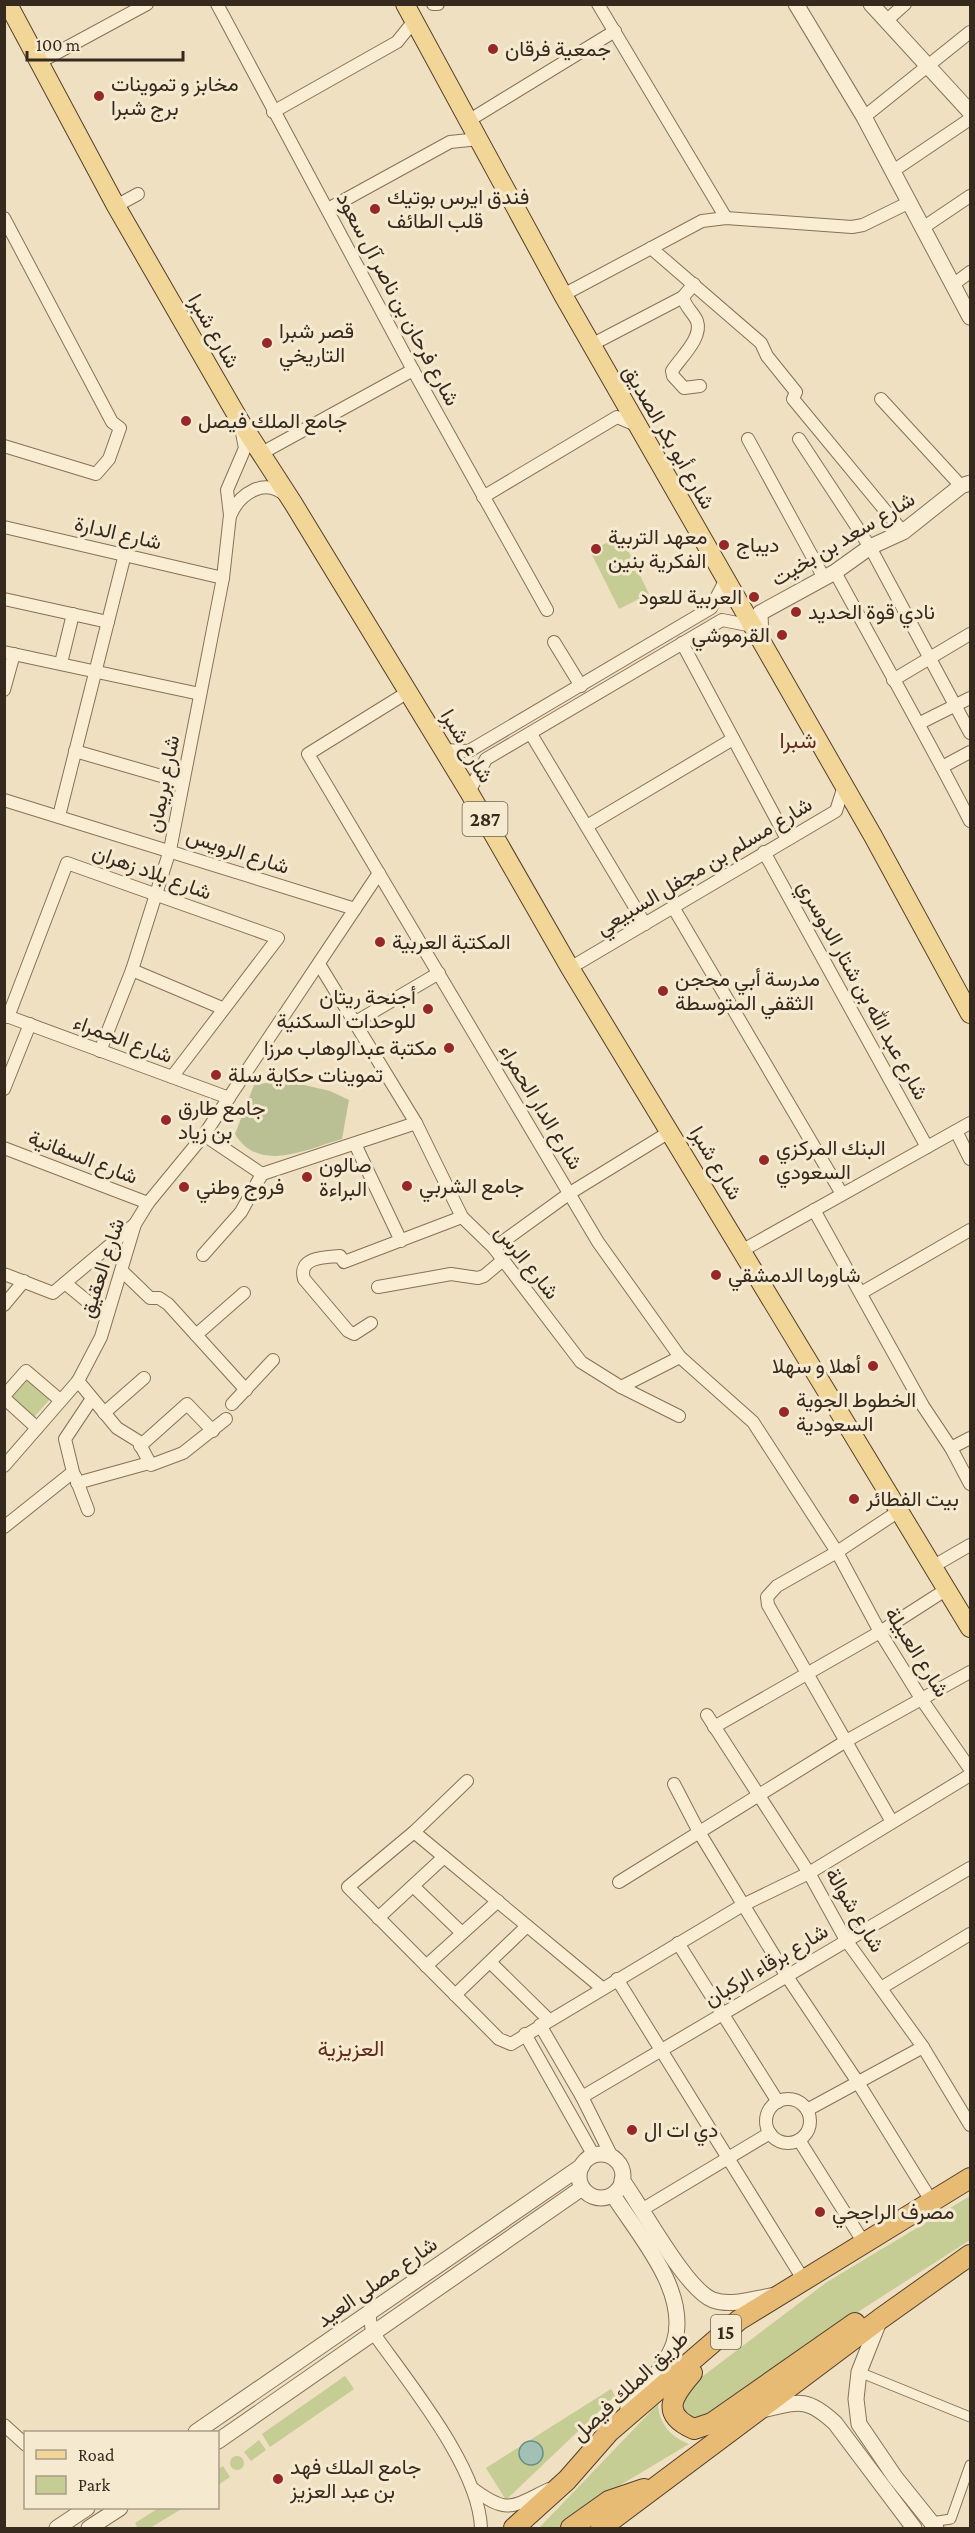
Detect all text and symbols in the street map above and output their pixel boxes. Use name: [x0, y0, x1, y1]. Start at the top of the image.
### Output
scale bar: [27, 24, 183, 62]
text: 100 m: [36, 35, 81, 55]
place label: جمعية فرقان: [505, 37, 611, 62]
marker: جمعية فرقان: [486, 42, 500, 56]
place label: مخابز و تموينات برج شبرا: [111, 72, 239, 122]
marker: مخابز و تموينات برج شبرا: [92, 89, 106, 103]
place label: فندق ايرس بوتيك قلب الطائف: [387, 185, 529, 233]
street label: شارع فرحان بن ناصر آل سعود: [330, 188, 464, 411]
marker: فندق ايرس بوتيك قلب الطائف: [368, 202, 382, 216]
street label: شارع شبرا: [181, 290, 245, 373]
place label: قصر شبرا التاريخي: [279, 319, 354, 372]
marker: قصر شبرا التاريخي: [260, 336, 274, 350]
street label: شارع أبو بكر الصديق: [616, 361, 720, 514]
place label: جامع الملك فيصل: [198, 409, 347, 435]
marker: جامع الملك فيصل: [179, 414, 193, 428]
street label: شارع سعد بن بخيت: [767, 487, 920, 593]
street label: شارع الدارة: [72, 511, 164, 557]
place label: معهد التربية الفكرية بنين: [608, 525, 708, 574]
place label: ديباج: [736, 533, 779, 559]
marker: ديباج: [717, 538, 731, 552]
marker: معهد التربية الفكرية بنين: [589, 542, 603, 556]
place label: العربية للعود: [639, 585, 742, 610]
marker: العربية للعود: [747, 590, 761, 604]
place label: نادي قوة الحديد: [808, 600, 935, 629]
marker: نادي قوة الحديد: [789, 605, 803, 619]
place label: القرموشي: [691, 623, 770, 652]
marker: القرموشي: [775, 628, 789, 642]
street label: شارع شبرا: [434, 705, 498, 788]
district label: شبرا: [779, 728, 817, 754]
street label: شارع بريمان: [142, 733, 186, 835]
street label: شارع مسلم بن مجفل السبيعي: [592, 792, 819, 944]
road number: 287: [462, 802, 508, 836]
street label: شارع الرويس: [183, 823, 292, 881]
street label: شارع بلاد زهران: [89, 839, 215, 907]
street label: شارع عبد الله بن شتار الدوسري: [788, 876, 934, 1106]
place label: المكتبة العربية: [392, 930, 511, 955]
marker: المكتبة العربية: [373, 935, 387, 949]
place label: مدرسة أبي محجن الثقفي المتوسطة: [675, 967, 820, 1020]
marker: مدرسة أبي محجن الثقفي المتوسطة: [656, 984, 670, 998]
place label: أجنحة ريتان للوحدات السكنية: [277, 985, 416, 1034]
marker: أجنحة ريتان للوحدات السكنية: [421, 1002, 435, 1016]
street label: شارع الحمراء: [70, 1010, 176, 1070]
place label: مكتبة عبدالوهاب مرزا: [264, 1036, 437, 1061]
street label: شارع الدار الحمراء: [493, 1040, 588, 1175]
marker: مكتبة عبدالوهاب مرزا: [442, 1041, 456, 1055]
place label: تموينات حكاية سلة: [228, 1063, 383, 1088]
marker: تموينات حكاية سلة: [209, 1068, 223, 1082]
place label: جامع طارق بن زياد: [178, 1096, 266, 1145]
marker: جامع طارق بن زياد: [159, 1113, 173, 1127]
street label: شارع شبرا: [683, 1122, 747, 1205]
street label: شارع السفانية: [24, 1125, 141, 1191]
place label: البنك المركزي السعودي: [776, 1136, 886, 1189]
place label: صالون البراءة: [319, 1153, 372, 1202]
marker: البنك المركزي السعودي: [757, 1153, 771, 1167]
marker: صالون البراءة: [300, 1170, 314, 1184]
place label: جامع الشربي: [419, 1174, 524, 1203]
place label: فروج وطني: [196, 1175, 284, 1204]
marker: جامع الشربي: [400, 1179, 414, 1193]
marker: فروج وطني: [177, 1180, 191, 1194]
street label: شارع العقيق: [75, 1215, 131, 1321]
street label: شارع الرس: [488, 1220, 564, 1305]
place label: شاورما الدمشقي: [728, 1263, 861, 1292]
marker: شاورما الدمشقي: [709, 1268, 723, 1282]
place label: أهلا و سهلا: [772, 1354, 861, 1379]
marker: أهلا و سهلا: [866, 1359, 880, 1373]
place label: الخطوط الجوية السعودية: [796, 1388, 916, 1437]
marker: الخطوط الجوية السعودية: [777, 1405, 791, 1419]
place label: بيت الفطائر: [865, 1487, 959, 1512]
marker: بيت الفطائر: [847, 1492, 861, 1506]
street label: شارع العبيلة: [878, 1603, 954, 1702]
street label: شارع شوالة: [819, 1864, 889, 1957]
street label: شارع برقاء الركبان: [700, 1919, 833, 2013]
district label: العزيزية: [318, 2036, 384, 2062]
place label: دي ات ال: [644, 2118, 718, 2147]
marker: دي ات ال: [625, 2123, 639, 2137]
place label: مصرف الراجحي: [832, 2200, 955, 2229]
marker: مصرف الراجحي: [813, 2205, 827, 2219]
street label: شارع مصلى العيد: [312, 2232, 443, 2334]
road number: 15: [711, 2315, 741, 2349]
street label: طريق الملك فيصل: [567, 2326, 694, 2447]
legend: [24, 2431, 219, 2509]
text: Road: [78, 2445, 115, 2465]
place label: جامع الملك فهد بن عبد العزيز: [289, 2455, 421, 2504]
marker: جامع الملك فهد بن عبد العزيز: [271, 2472, 285, 2486]
text: Park: [78, 2475, 110, 2495]

